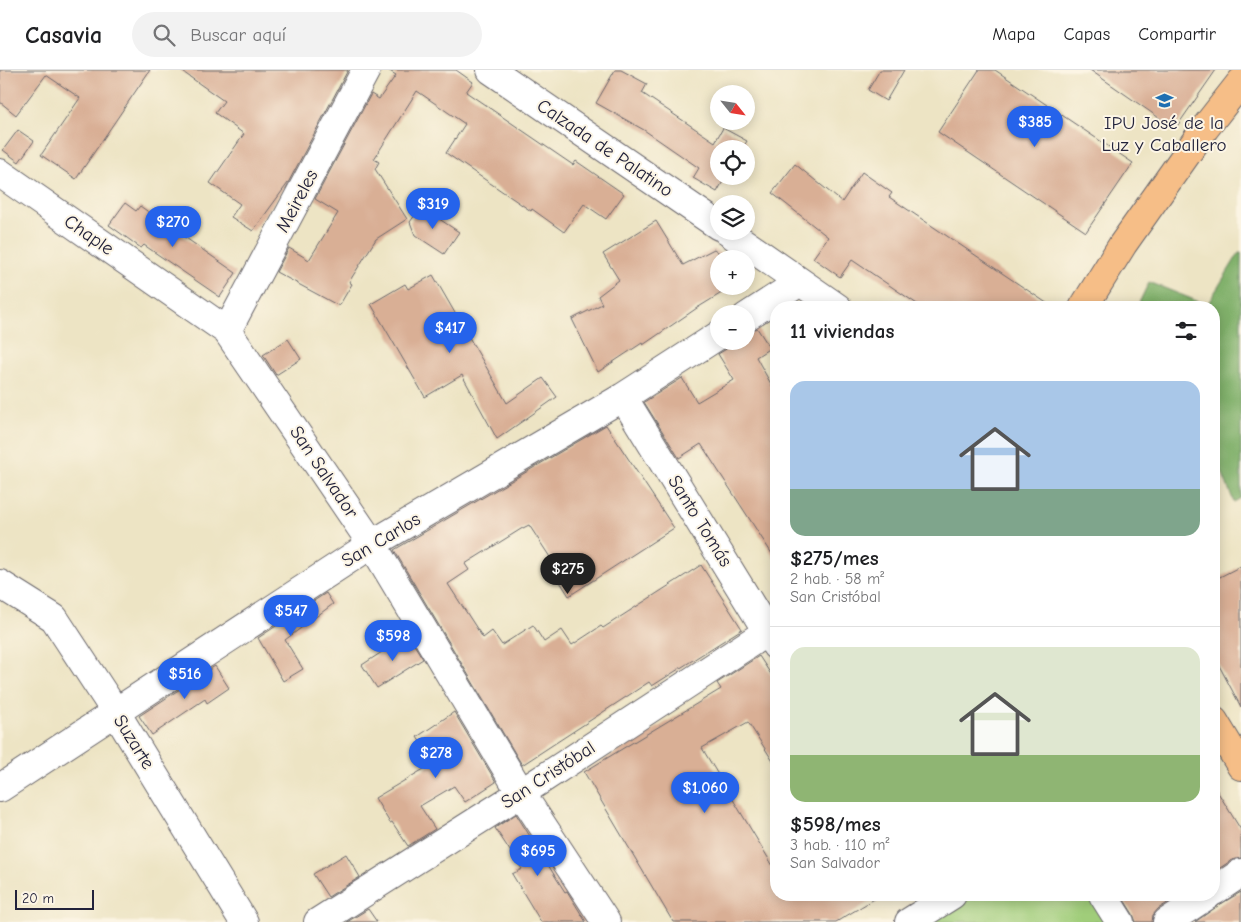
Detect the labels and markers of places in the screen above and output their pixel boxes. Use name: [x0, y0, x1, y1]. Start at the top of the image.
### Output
school or university icon: IPU José de la Luz y Caballero: [1154, 90, 1174, 110]
pin: $385: [1005, 106, 1065, 148]
place label: IPU José de la Luz y Caballero: [1102, 112, 1226, 156]
pin: $319: [403, 188, 463, 230]
pin: $270: [143, 206, 203, 248]
pin: $417: [420, 312, 480, 354]
pin: $275: [538, 552, 598, 595]
pin: $547: [261, 594, 321, 637]
pin: $598: [363, 620, 423, 662]
pin: $516: [155, 658, 215, 700]
pin: $278: [406, 736, 466, 779]
pin: $1,060: [664, 772, 746, 814]
pin: $695: [508, 834, 568, 877]

